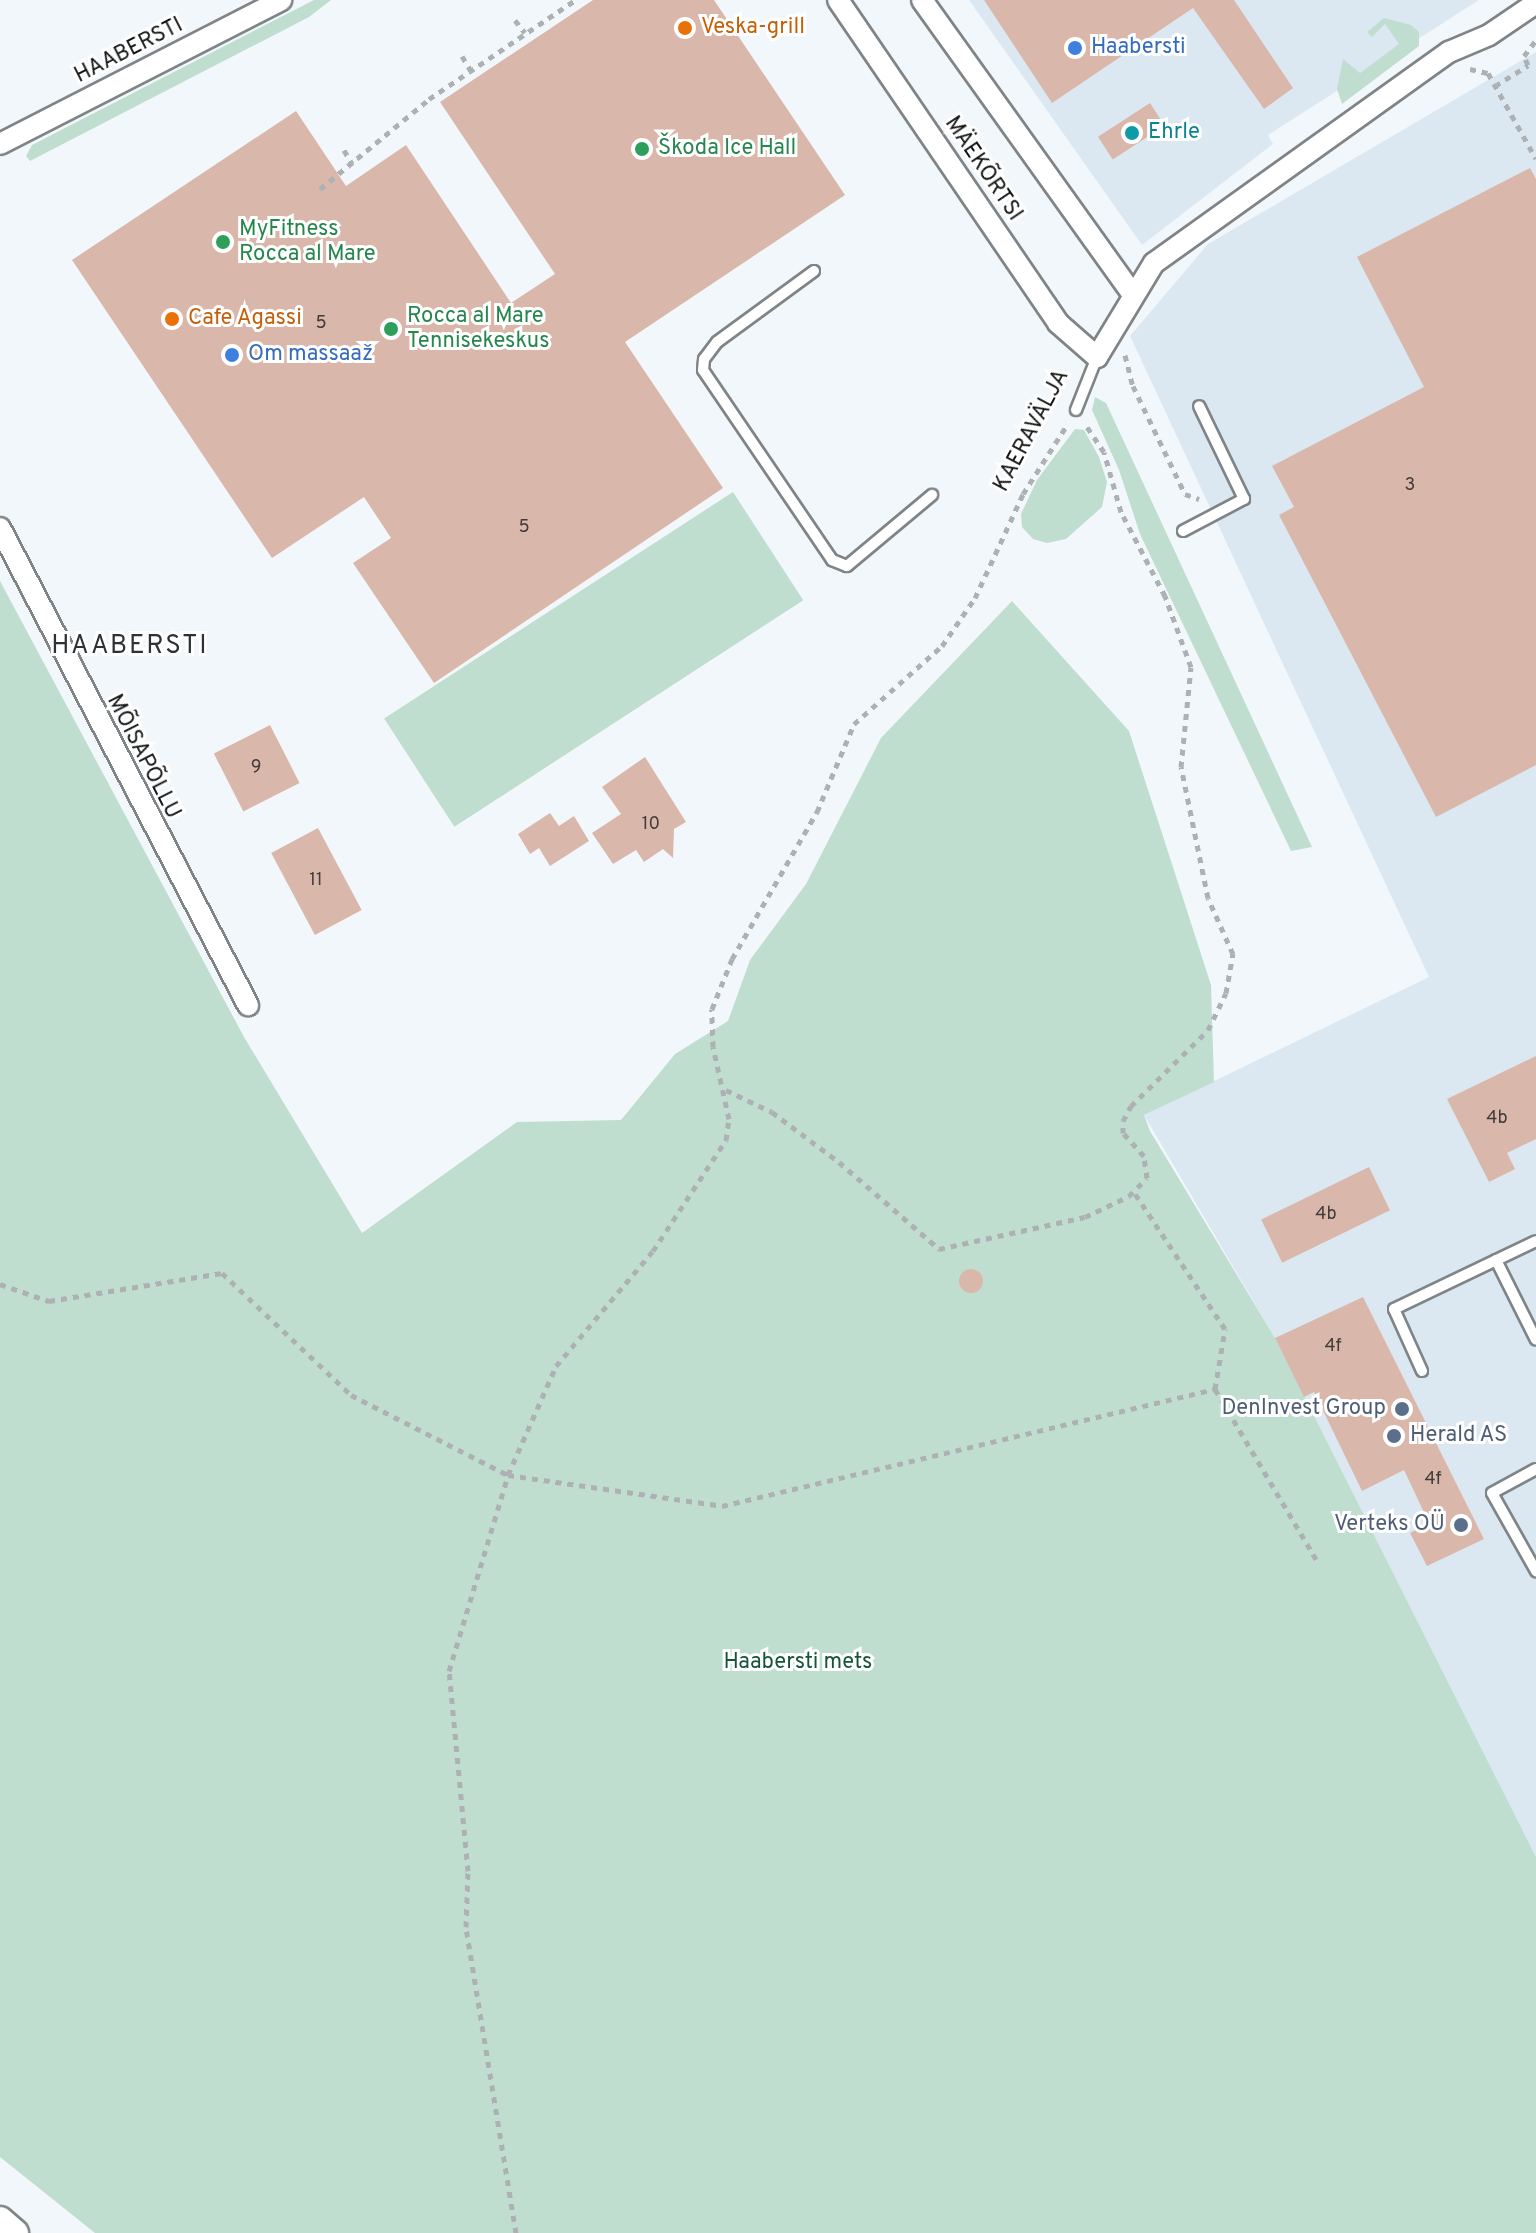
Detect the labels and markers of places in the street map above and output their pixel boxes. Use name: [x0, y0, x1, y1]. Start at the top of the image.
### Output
place label: Veska-grill: [701, 15, 805, 41]
marker: Veska-grill: [676, 19, 694, 37]
place label: Haabersti: [1091, 35, 1186, 61]
marker: Haabersti: [1066, 39, 1084, 57]
place label: Ehrle: [1148, 120, 1200, 146]
marker: Ehrle: [1123, 124, 1141, 142]
place label: Škoda Ice Hall: [658, 136, 796, 162]
marker: Škoda Ice Hall: [633, 140, 651, 158]
place label: MyFitness Rocca al Mare: [239, 216, 376, 268]
marker: MyFitness Rocca al Mare: [214, 233, 232, 251]
place label: Rocca al Mare Tennisekeskus: [407, 303, 549, 354]
place label: Cafe Agassi: [188, 306, 303, 332]
marker: Cafe Agassi: [163, 310, 181, 328]
marker: Rocca al Mare Tennisekeskus: [382, 320, 400, 338]
place label: Om massaaž: [248, 342, 373, 368]
marker: Om massaaž: [223, 346, 241, 364]
place label: DenInvest Group: [1221, 1396, 1386, 1422]
marker: DenInvest Group: [1393, 1400, 1411, 1418]
place label: Herald AS: [1410, 1423, 1508, 1449]
marker: Herald AS: [1385, 1427, 1403, 1445]
place label: Verteks OÜ: [1334, 1512, 1445, 1538]
marker: Verteks OÜ: [1452, 1516, 1470, 1534]

